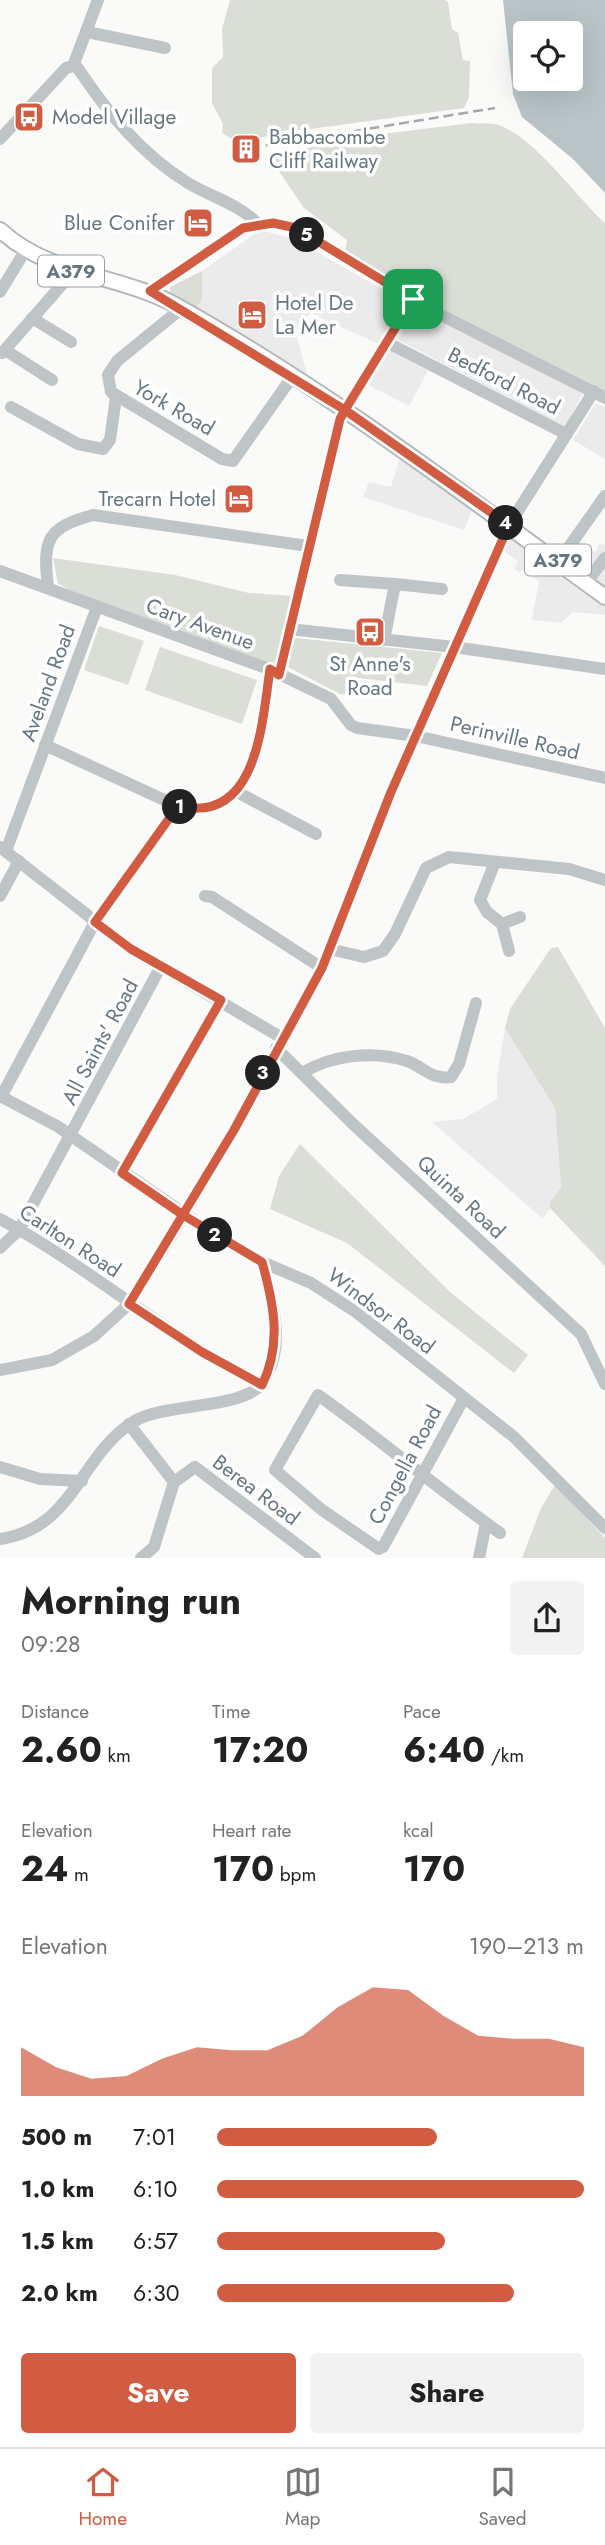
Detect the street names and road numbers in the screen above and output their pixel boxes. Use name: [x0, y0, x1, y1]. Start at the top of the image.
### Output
road number: A379: [38, 256, 104, 286]
street label: Bedford Road: [443, 340, 565, 422]
street label: York Road: [128, 373, 220, 443]
road number: A379: [525, 544, 591, 576]
street label: Cary Avenue: [142, 591, 259, 658]
street label: Aveland Road: [13, 621, 83, 745]
street label: Perinville Road: [447, 709, 583, 767]
street label: All Saints' Road: [54, 974, 146, 1110]
street label: Quinta Road: [410, 1148, 512, 1246]
street label: Carlton Road: [13, 1197, 127, 1285]
street label: Windsor Road: [321, 1261, 441, 1361]
street label: Congella Road: [361, 1400, 449, 1530]
street label: Berea Road: [206, 1447, 306, 1533]

